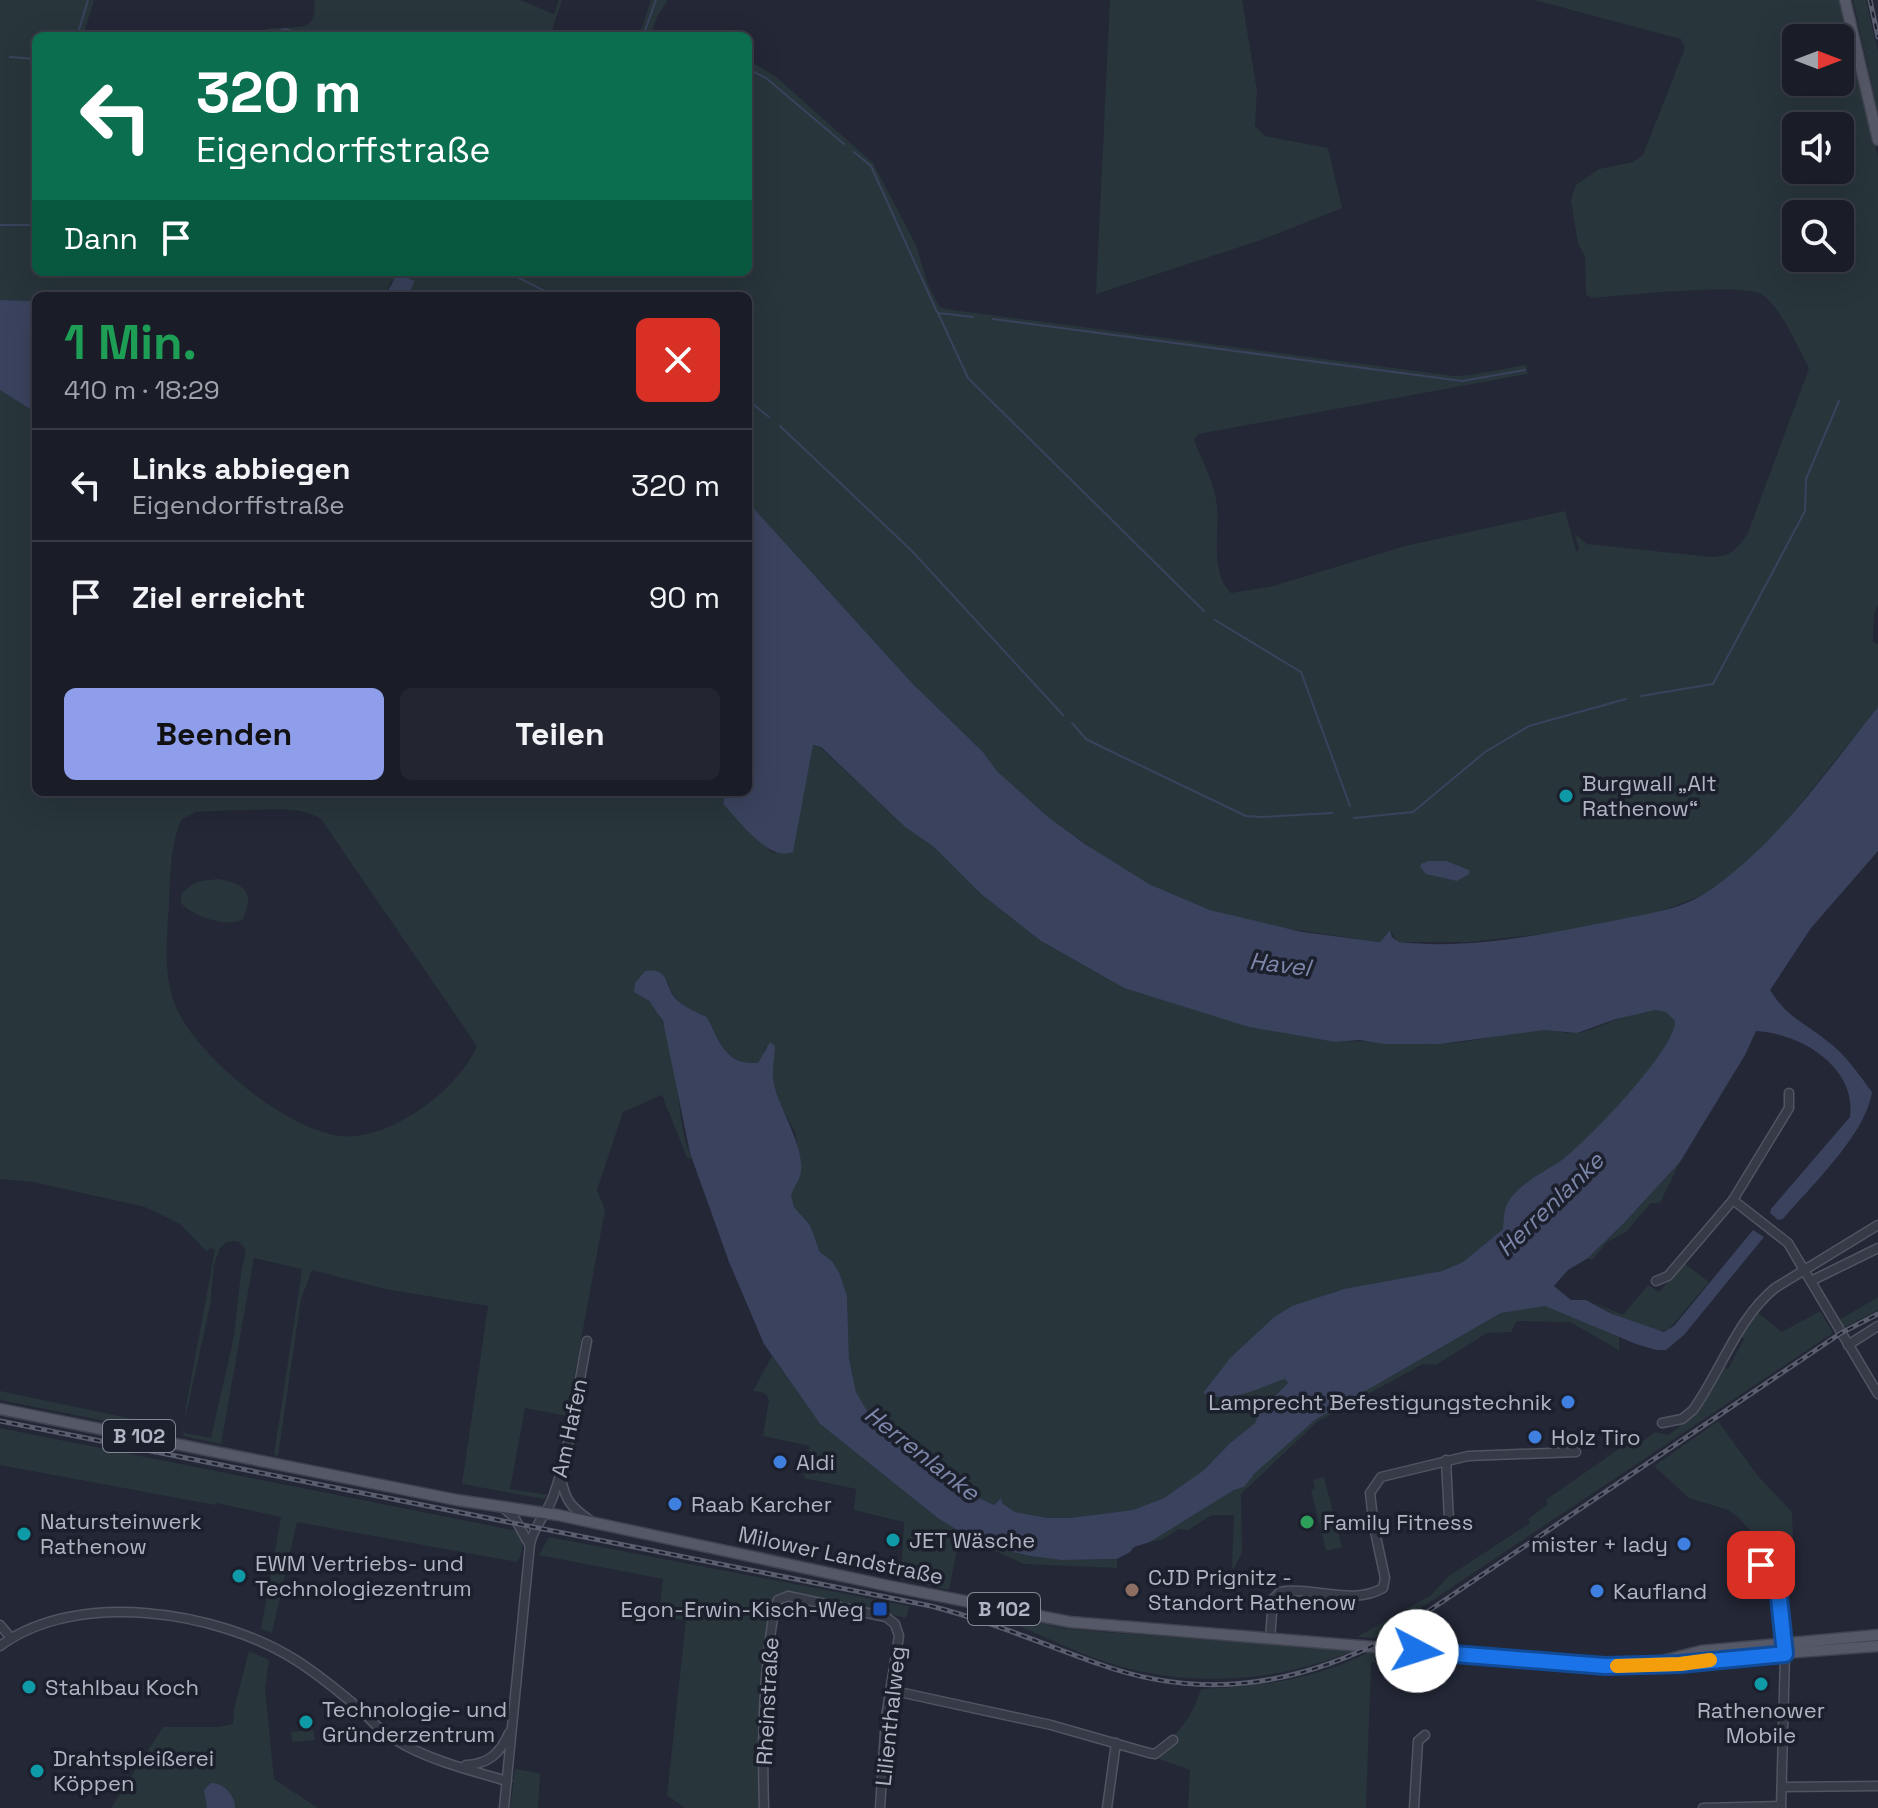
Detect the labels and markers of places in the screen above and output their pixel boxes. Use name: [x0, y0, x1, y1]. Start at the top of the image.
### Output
place label: Burgwall „Alt Rathenow“: [1582, 769, 1717, 822]
marker: Burgwall „Alt Rathenow“: [1557, 787, 1575, 805]
place label: Lamprecht Befestigungstechnik: [1208, 1388, 1552, 1416]
marker: Lamprecht Befestigungstechnik: [1559, 1393, 1577, 1411]
place label: Holz Tiro: [1551, 1423, 1641, 1451]
marker: Holz Tiro: [1526, 1428, 1544, 1446]
place label: Aldi: [796, 1448, 835, 1476]
marker: Aldi: [771, 1453, 789, 1471]
place label: Raab Karcher: [691, 1490, 832, 1518]
marker: Raab Karcher: [666, 1495, 684, 1513]
place label: Natursteinwerk Rathenow: [40, 1507, 202, 1560]
place label: Family Fitness: [1323, 1508, 1473, 1536]
marker: Family Fitness: [1298, 1513, 1316, 1531]
marker: Natursteinwerk Rathenow: [15, 1525, 33, 1543]
place label: JET Wäsche: [909, 1526, 1035, 1554]
place label: mister + lady: [1531, 1530, 1668, 1558]
marker: JET Wäsche: [884, 1531, 902, 1549]
pin: [1727, 1531, 1795, 1599]
marker: mister + lady: [1675, 1535, 1693, 1553]
place label: EWM Vertriebs- und Technologiezentrum: [255, 1549, 472, 1602]
place label: CJD Prignitz - Standort Rathenow: [1148, 1563, 1356, 1616]
marker: EWM Vertriebs- und Technologiezentrum: [230, 1567, 248, 1585]
place label: Kaufland: [1613, 1577, 1707, 1605]
marker: CJD Prignitz - Standort Rathenow: [1123, 1581, 1141, 1599]
marker: Kaufland: [1588, 1582, 1606, 1600]
place label: Egon-Erwin-Kisch-Weg: [620, 1595, 864, 1623]
marker: Egon-Erwin-Kisch-Weg: [871, 1600, 889, 1618]
place label: Stahlbau Koch: [45, 1673, 199, 1701]
marker: Rathenower Mobile: [1752, 1675, 1770, 1693]
marker: Stahlbau Koch: [20, 1678, 38, 1696]
place label: Technologie- und Gründerzentrum: [322, 1695, 507, 1748]
place label: Rathenower Mobile: [1697, 1696, 1825, 1749]
marker: Technologie- und Gründerzentrum: [297, 1713, 315, 1731]
place label: Drahtspleißerei Köppen: [53, 1744, 214, 1797]
marker: Drahtspleißerei Köppen: [28, 1762, 46, 1780]

